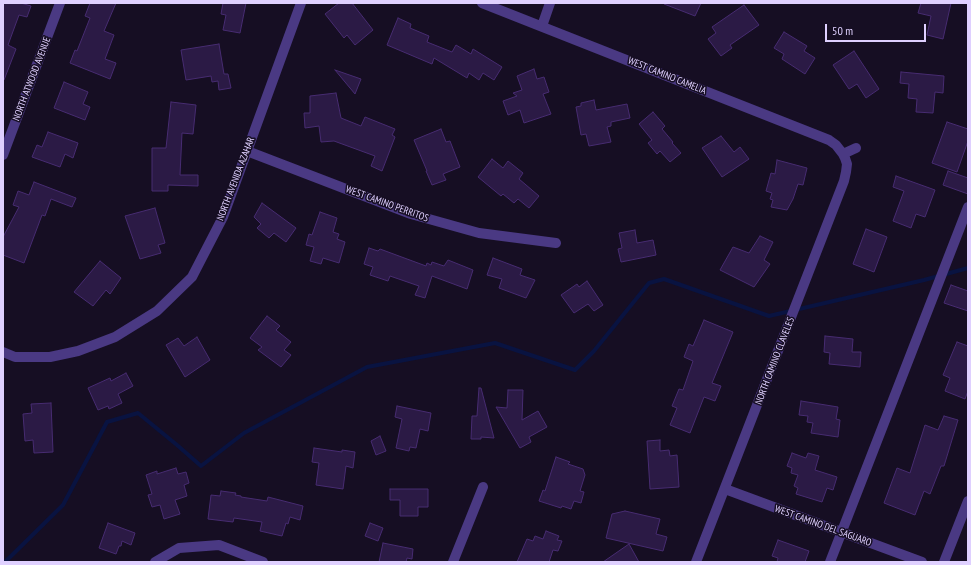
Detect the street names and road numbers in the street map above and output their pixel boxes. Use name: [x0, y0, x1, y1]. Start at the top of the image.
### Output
street label: NORTH ATWOOD AVENUE: [10, 35, 54, 123]
street label: WEST CAMINO CAMELIA: [626, 55, 708, 97]
street label: NORTH AVENIDA AZAHAR: [215, 136, 257, 222]
street label: WEST CAMINO PERRITOS: [344, 183, 430, 225]
street label: NORTH CAMINO CLAVELES: [753, 316, 797, 406]
street label: WEST CAMINO DEL SAGUARO: [773, 503, 873, 549]

